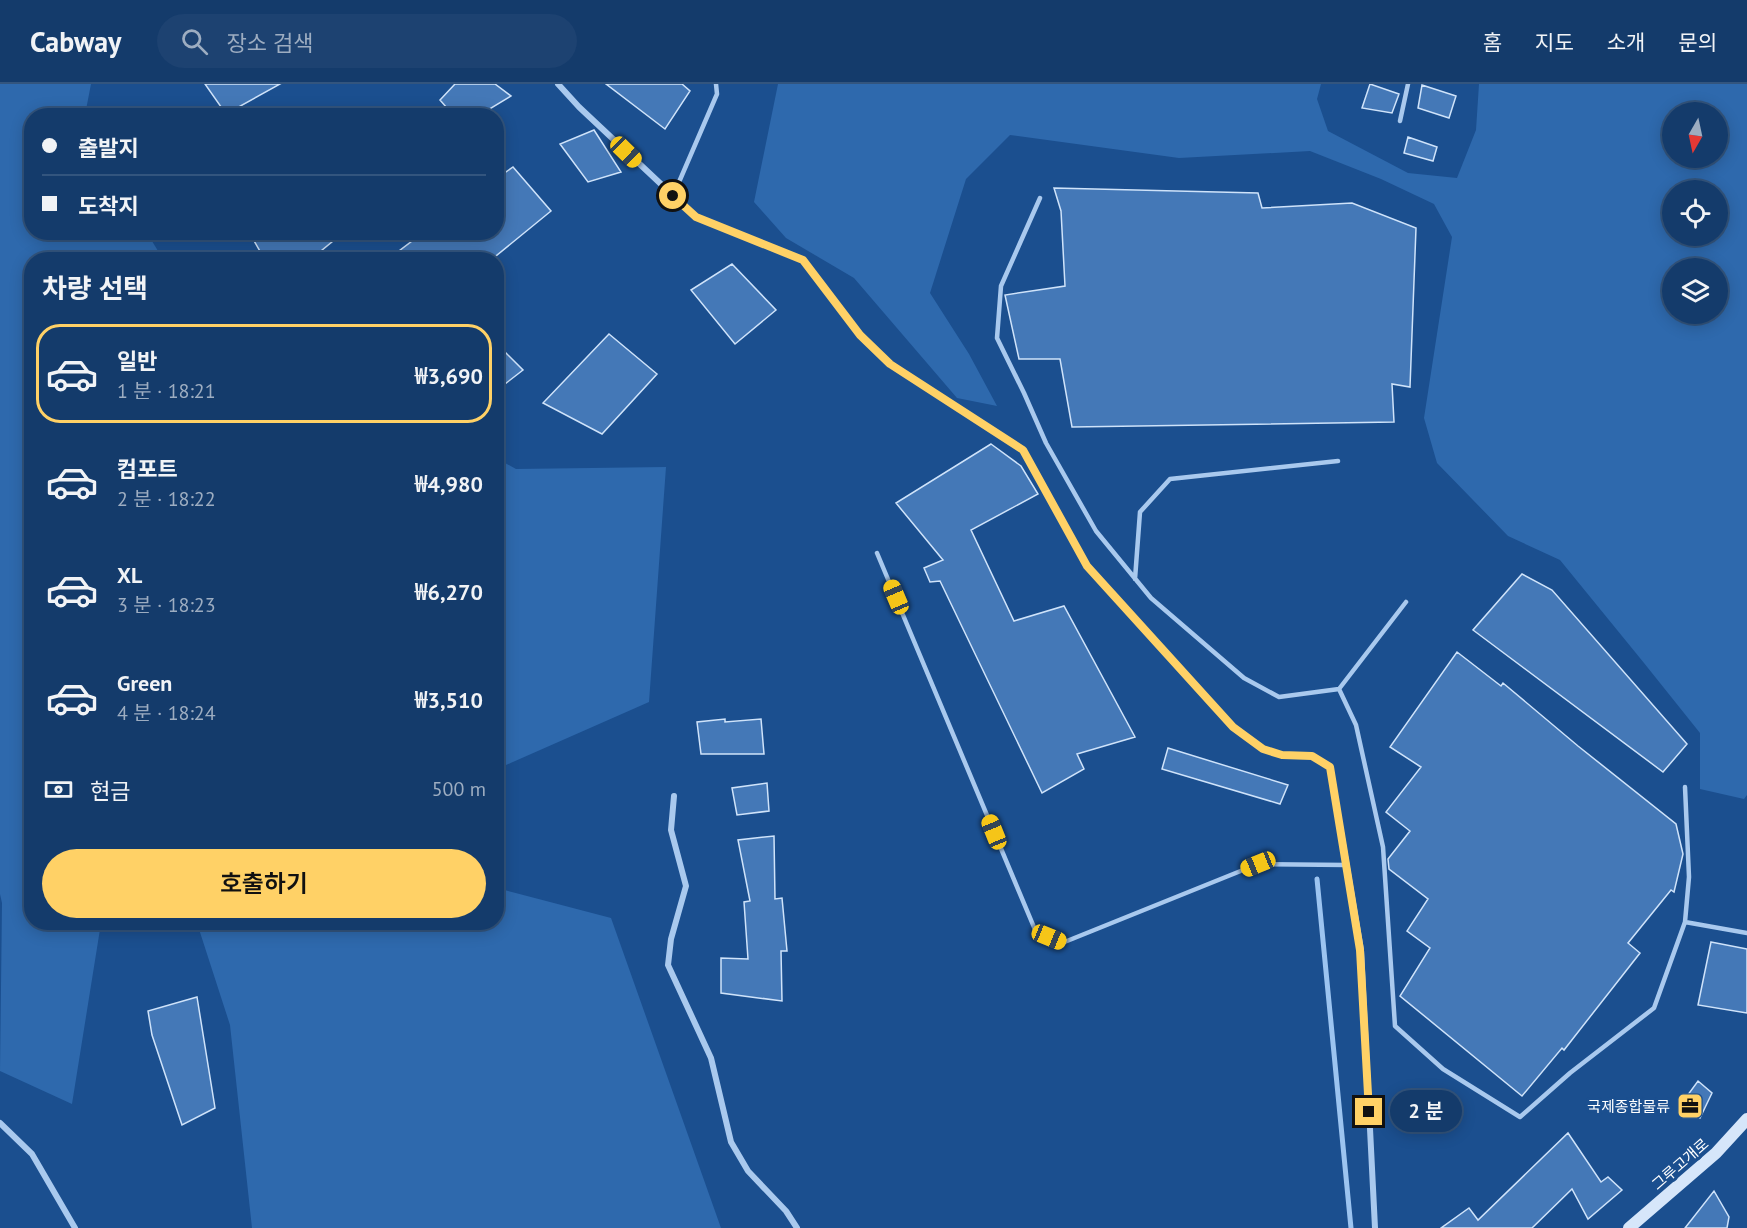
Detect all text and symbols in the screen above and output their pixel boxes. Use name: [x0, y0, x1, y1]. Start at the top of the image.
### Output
search box: [157, 14, 577, 68]
text: Cabway: [30, 23, 121, 60]
icon: search: [178, 25, 211, 58]
text: 장소 검색: [226, 29, 313, 57]
text: 홈: [1483, 29, 1502, 56]
text: 지도: [1535, 29, 1574, 56]
text: 소개: [1607, 29, 1645, 56]
text: 문의: [1678, 29, 1717, 56]
north arrow: [1662, 102, 1728, 168]
map controls: [1662, 102, 1728, 324]
car: [607, 133, 645, 171]
text: 출발지: [78, 134, 139, 162]
button: locate: [1662, 180, 1728, 246]
route start: [659, 182, 686, 209]
text: 도착지: [78, 192, 139, 220]
button: layers: [1662, 258, 1728, 324]
text: 차량 선택: [42, 271, 148, 305]
icon: car: [45, 347, 99, 401]
text: 일반: [117, 347, 157, 375]
text: ₩3,690: [415, 362, 483, 390]
text: 1 분 · 18:21: [117, 378, 216, 404]
icon: car: [45, 455, 99, 509]
text: 컴포트: [117, 455, 178, 483]
text: ₩4,980: [415, 470, 483, 498]
text: 2 분 · 18:22: [117, 486, 216, 512]
text: XL: [117, 561, 142, 589]
icon: car: [45, 563, 99, 617]
car: [881, 577, 911, 617]
text: ₩6,270: [415, 578, 483, 606]
text: 3 분 · 18:23: [117, 592, 216, 618]
text: Green: [117, 669, 172, 697]
icon: car: [45, 671, 99, 725]
text: ₩3,510: [415, 686, 483, 714]
text: 4 분 · 18:24: [117, 700, 216, 726]
icon: cash: [42, 773, 75, 806]
text: 500 m: [432, 776, 486, 802]
text: 현금: [90, 777, 130, 805]
car: [979, 812, 1009, 852]
button: 호출하기: [42, 849, 486, 918]
car: [1238, 849, 1278, 879]
car: [1029, 922, 1069, 952]
callout: 2 분: [1390, 1091, 1462, 1133]
office icon: 국제종합물류: [1675, 1091, 1705, 1121]
place label: 국제종합물류: [1587, 1097, 1670, 1116]
route end: [1355, 1098, 1382, 1125]
text: 2 분: [1409, 1098, 1443, 1124]
street label: 그루고개로: [1648, 1134, 1712, 1194]

